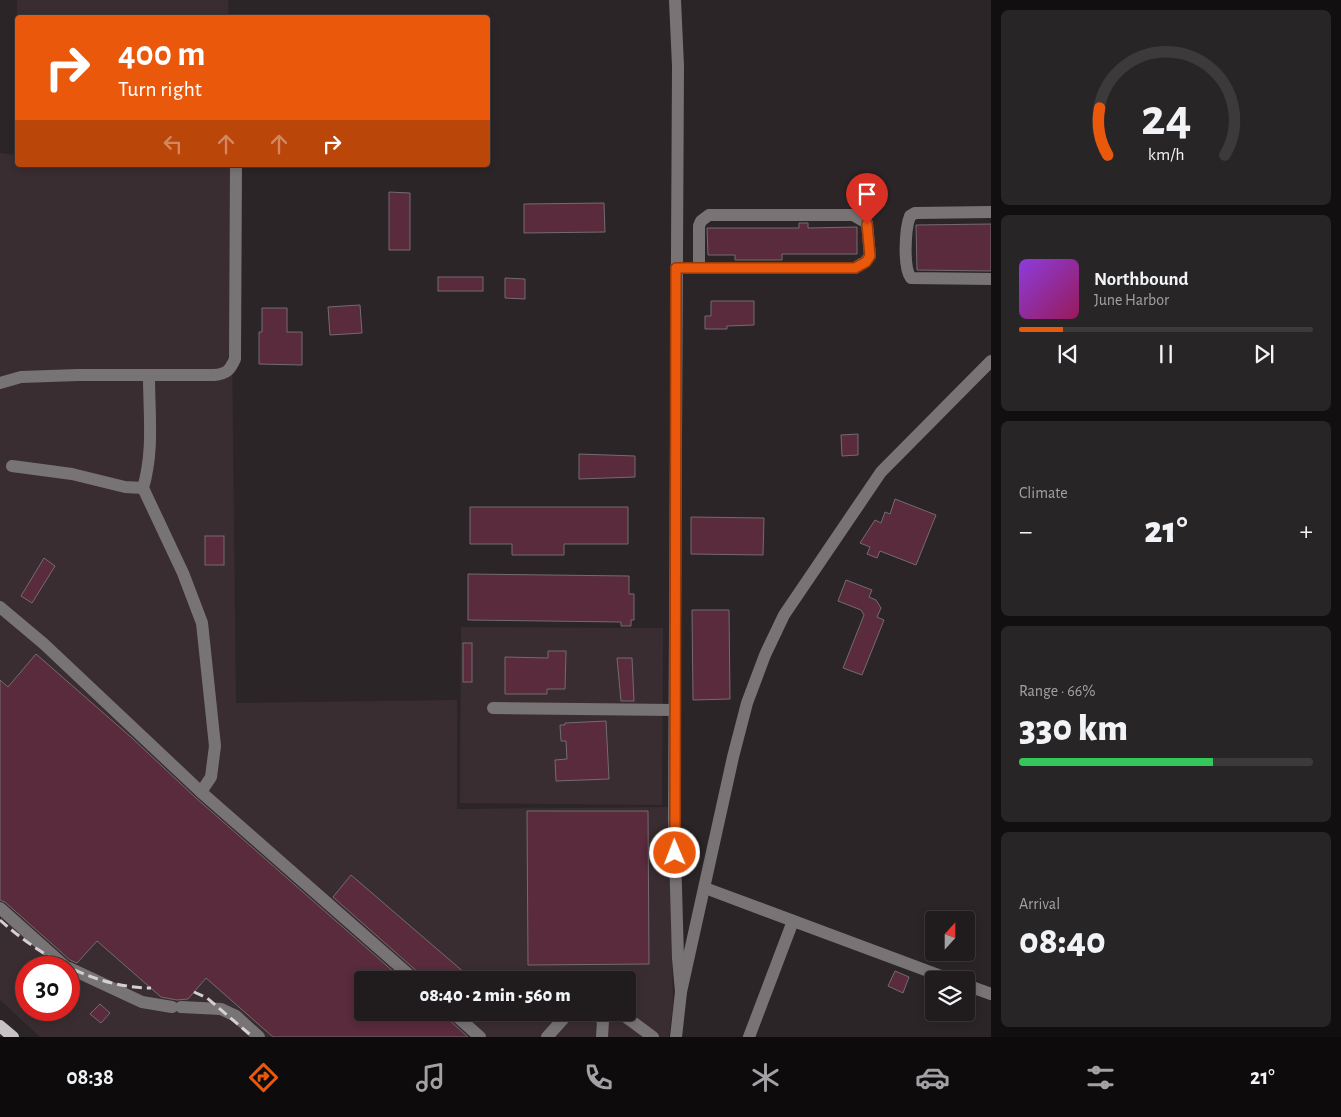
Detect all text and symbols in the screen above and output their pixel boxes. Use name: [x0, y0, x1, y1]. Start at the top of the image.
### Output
icon: right: [35, 35, 100, 100]
text: 400 m: [118, 37, 206, 72]
text: Turn right: [118, 78, 202, 100]
text: 24: [1141, 92, 1191, 144]
icon: left: [159, 130, 187, 158]
icon: ahead: [212, 130, 240, 158]
icon: ahead: [265, 130, 293, 158]
icon: right: [318, 130, 346, 158]
text: km/h: [1148, 146, 1184, 164]
pin: [846, 173, 888, 224]
icon: arrive: [853, 180, 881, 208]
text: Northbound: [1094, 270, 1189, 289]
text: June Harbor: [1094, 292, 1169, 308]
icon: previous: [1054, 340, 1082, 368]
icon: pause: [1152, 340, 1180, 368]
icon: next: [1250, 340, 1278, 368]
text: Climate: [1019, 485, 1068, 501]
text: 21°: [1144, 512, 1188, 550]
text: −: [1019, 518, 1032, 546]
text: +: [1300, 518, 1313, 546]
text: Range · 66%: [1019, 683, 1095, 699]
text: 330 km: [1019, 710, 1128, 748]
position arrow: [648, 826, 700, 878]
text: Arrival: [1019, 896, 1060, 912]
north arrow: [925, 911, 975, 961]
map controls: [925, 911, 975, 1021]
text: 08:40: [1019, 923, 1106, 961]
speed limit sign: 30: [15, 956, 80, 1021]
button: layers: [925, 971, 975, 1021]
text: 08:40 · 2 min · 560 m: [419, 986, 571, 1005]
icon: directions: [246, 1060, 281, 1095]
icon: music: [413, 1060, 448, 1095]
icon: phone: [581, 1060, 616, 1095]
icon: climate: [748, 1060, 783, 1095]
icon: car: [915, 1060, 950, 1095]
icon: filters: [1083, 1060, 1118, 1095]
text: 08:38: [66, 1066, 114, 1088]
text: 21°: [1250, 1066, 1275, 1088]

